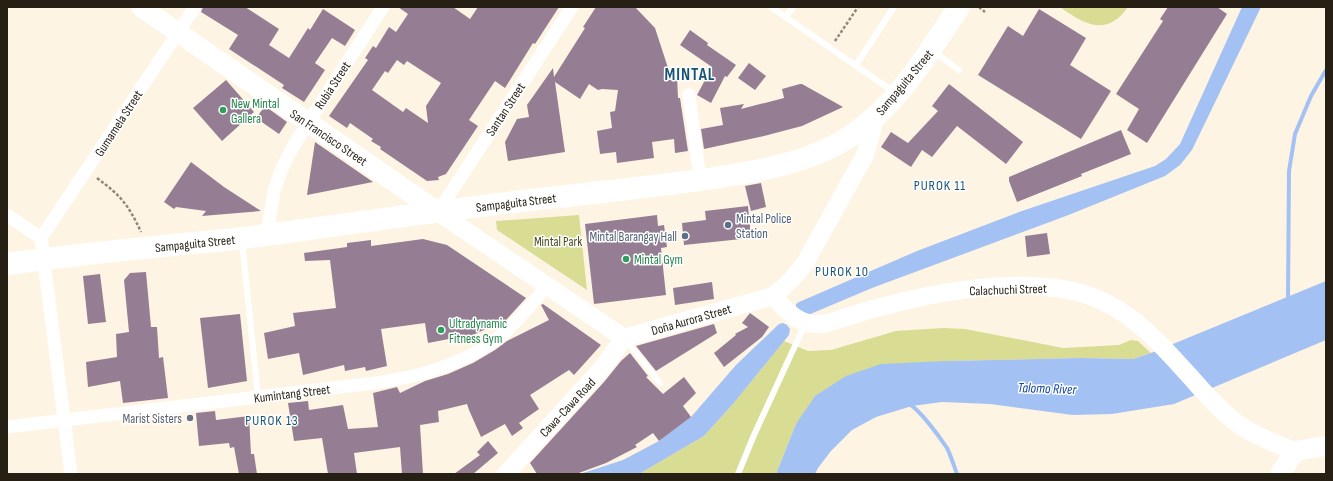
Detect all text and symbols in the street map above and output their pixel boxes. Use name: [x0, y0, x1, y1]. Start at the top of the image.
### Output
street label: Sampaguita Street: [873, 47, 937, 119]
street label: Rubia Street: [311, 59, 354, 112]
district label: MINTAL: [664, 65, 716, 85]
street label: Santan Street: [483, 80, 529, 139]
street label: Gumamela Street: [91, 87, 146, 160]
place label: New Mintal Gallera: [231, 96, 279, 127]
marker: New Mintal Gallera: [218, 105, 228, 115]
street label: San Francisco Street: [287, 106, 370, 170]
district label: PUROK 11: [914, 177, 966, 194]
street label: Sampaguita Street: [475, 190, 557, 216]
place label: Mintal Police Station: [736, 211, 792, 242]
marker: Mintal Police Station: [723, 220, 733, 230]
place label: Mintal Barangay Hall: [589, 229, 677, 245]
marker: Mintal Barangay Hall: [680, 231, 690, 241]
street label: Sampaguita Street: [154, 232, 236, 256]
park label: Mintal Park: [534, 234, 582, 250]
place label: Mintal Gym: [634, 252, 683, 268]
marker: Mintal Gym: [621, 254, 631, 264]
district label: PUROK 10: [815, 263, 869, 280]
street label: Calachuchi Street: [969, 281, 1047, 299]
street label: Doña Aurora Street: [649, 301, 733, 339]
place label: Ultradynamic Fitness Gym: [449, 316, 507, 347]
marker: Ultradynamic Fitness Gym: [436, 325, 446, 335]
street label: Cawa-Cawa Road: [536, 375, 599, 441]
water label: Talomo River: [1017, 379, 1078, 398]
street label: Kumintang Street: [253, 381, 331, 407]
place label: Marist Sisters: [122, 411, 182, 427]
district label: PUROK 13: [245, 412, 299, 429]
marker: Marist Sisters: [185, 413, 195, 423]

